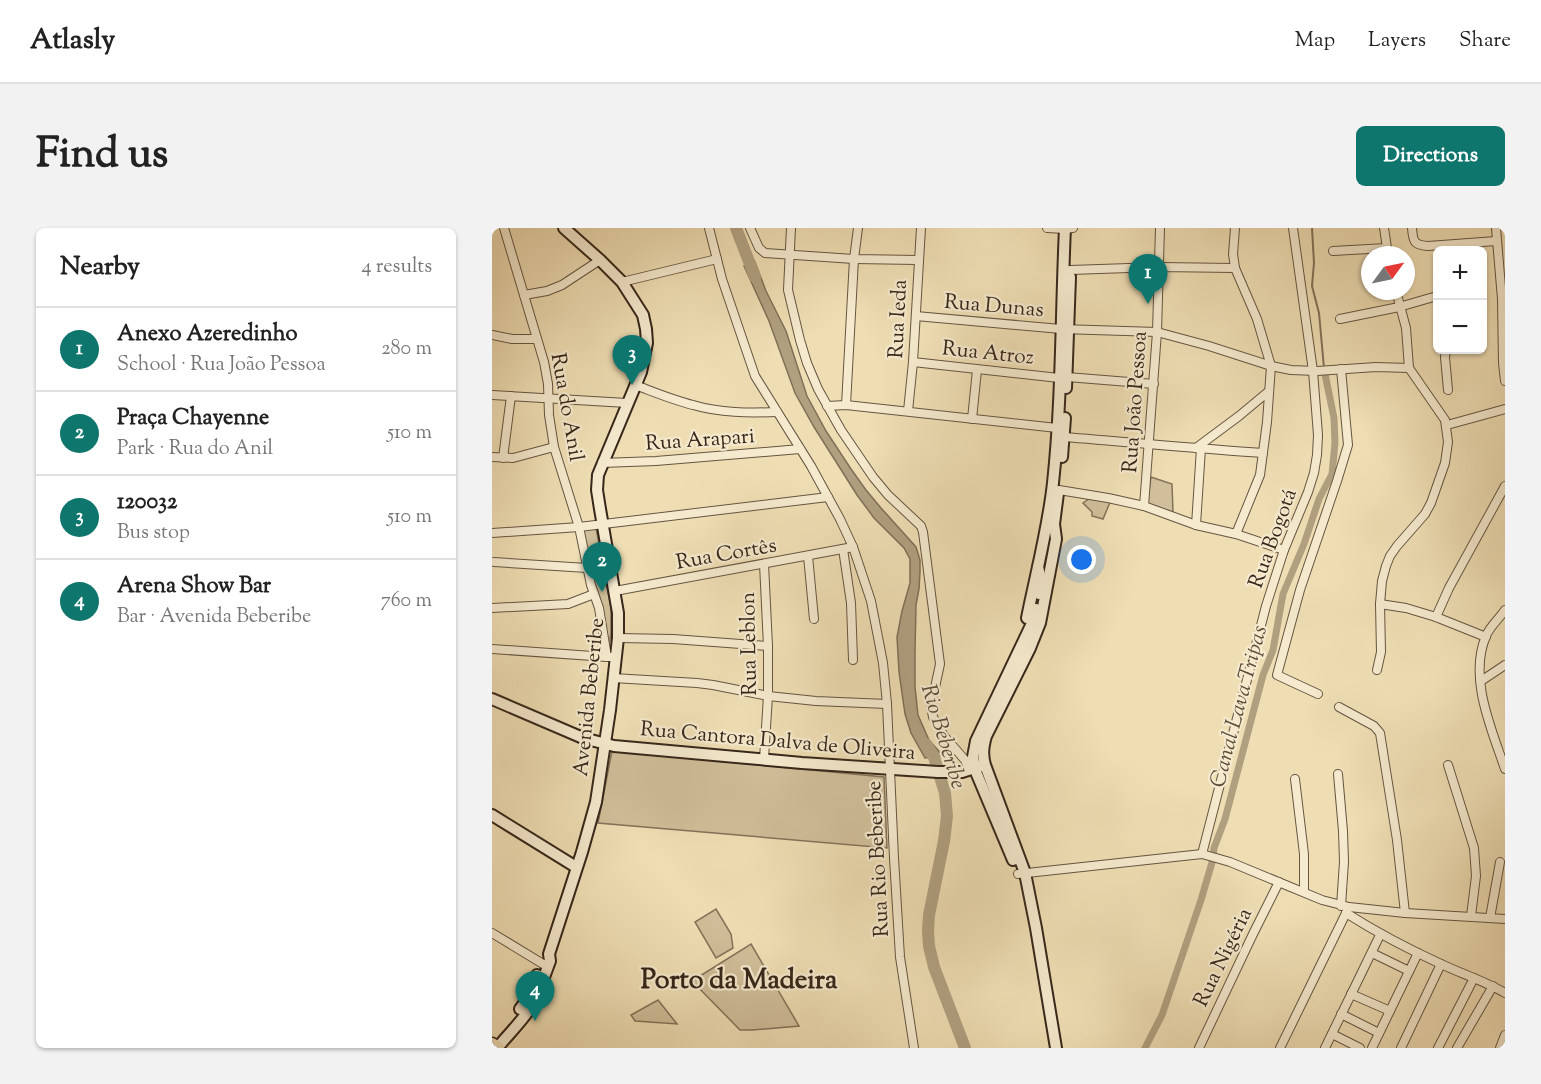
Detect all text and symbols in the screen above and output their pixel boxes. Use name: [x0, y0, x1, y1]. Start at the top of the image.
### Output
text: Atlasly: [30, 21, 115, 61]
text: Map: [1295, 26, 1335, 56]
text: Layers: [1368, 26, 1426, 56]
text: Share: [1459, 26, 1511, 56]
text: Find us: [36, 126, 168, 186]
button: Directions: [1356, 126, 1505, 186]
north arrow: [1361, 246, 1415, 300]
map controls: [1433, 246, 1487, 354]
button: +: [1433, 246, 1487, 300]
text: Nearby: [60, 249, 140, 286]
text: 4 results: [361, 253, 432, 282]
pin: 1: [1128, 254, 1168, 304]
street label: Rua Ieda: [882, 279, 916, 359]
street label: Rua Dunas: [943, 288, 1045, 326]
button: −: [1433, 300, 1487, 354]
text: Anexo Azeredinho: [117, 319, 298, 351]
street label: Rua João Pessoa: [1116, 330, 1156, 474]
street label: Rua Atroz: [940, 334, 1035, 374]
text: 1: [76, 335, 83, 364]
text: 280 m: [381, 335, 432, 364]
pin: 3: [612, 336, 652, 385]
text: School · Rua João Pessoa: [117, 351, 326, 380]
street label: Rua do Anil: [542, 351, 590, 464]
text: Praça Chayenne: [117, 403, 269, 435]
text: 2: [75, 419, 84, 448]
text: 510 m: [387, 419, 432, 448]
street label: Rua Arapari: [644, 422, 756, 460]
text: Park · Rua do Anil: [117, 435, 273, 464]
street label: Rua Bogotá: [1242, 484, 1306, 593]
text: 120032: [117, 487, 177, 519]
text: 3: [75, 503, 84, 532]
text: 510 m: [387, 503, 432, 532]
text: Bus stop: [117, 519, 190, 548]
street label: Rua Cortês: [674, 531, 779, 579]
pin: 2: [582, 542, 622, 592]
your location: [1067, 545, 1096, 574]
text: Arena Show Bar: [117, 571, 271, 603]
text: 4: [74, 587, 85, 616]
text: 760 m: [381, 587, 432, 616]
street label: Rua Leblon: [734, 592, 766, 696]
text: Bar · Avenida Beberibe: [117, 603, 311, 632]
street label: Avenida Beberibe: [567, 616, 613, 778]
water label: Canal Lava Tripas: [1203, 622, 1277, 791]
water label: Rio Beberibe: [911, 681, 973, 793]
street label: Rua Cantora Dalva de Oliveira: [639, 715, 917, 769]
street label: Rua Rio Beberibe: [860, 780, 898, 938]
street label: Rua Nigéria: [1187, 903, 1261, 1012]
district label: Porto da Madeira: [641, 962, 838, 1001]
pin: 4: [516, 972, 555, 1021]

